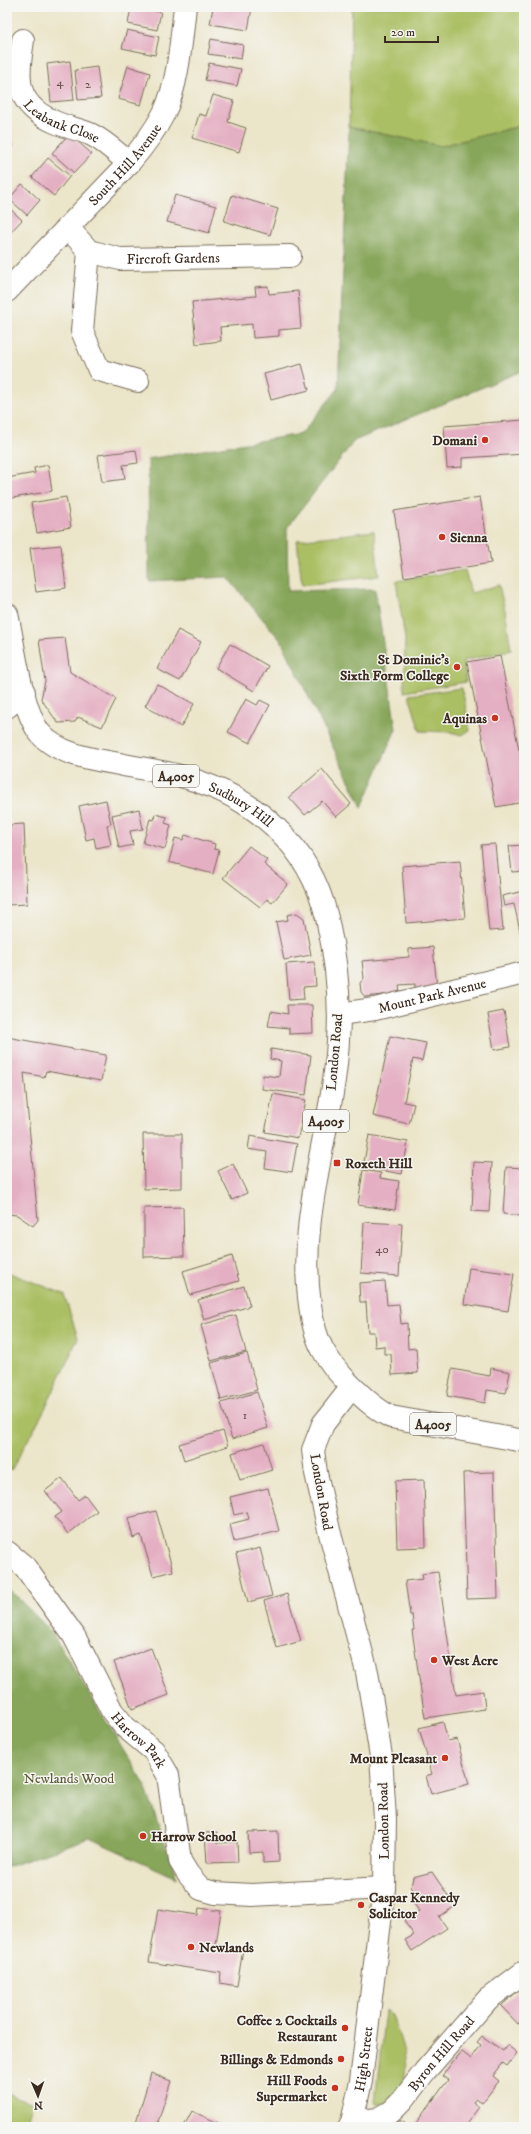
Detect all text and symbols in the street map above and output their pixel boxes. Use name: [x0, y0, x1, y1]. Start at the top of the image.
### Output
scale bar: [385, 18, 438, 44]
text: 20 m: [391, 25, 415, 40]
house number: 4: [57, 75, 65, 90]
house number: 2: [85, 77, 91, 92]
street label: Leabank Close: [19, 96, 103, 147]
street label: South Hill Avenue: [85, 120, 166, 210]
street label: Fircroft Gardens: [127, 249, 220, 269]
place label: Domani: [432, 432, 477, 450]
marker: Domani: [480, 435, 490, 445]
place label: Sienna: [450, 529, 488, 547]
marker: Sienna: [437, 532, 447, 542]
place label: St Dominic's Sixth Form College: [340, 651, 449, 685]
marker: St Dominic's Sixth Form College: [452, 662, 462, 672]
place label: Aquinas: [442, 710, 487, 728]
marker: Aquinas: [490, 713, 500, 723]
road number: A4005: [153, 765, 199, 787]
street label: Sudbury Hill: [206, 778, 278, 832]
street label: Mount Park Avenue: [376, 974, 488, 1018]
street label: London Road: [323, 1013, 347, 1091]
road number: A4005: [303, 1110, 349, 1132]
place label: Roxeth Hill: [345, 1155, 413, 1173]
marker: Roxeth Hill: [332, 1158, 342, 1168]
house number: 40: [375, 1242, 389, 1257]
house number: 1: [243, 1408, 247, 1423]
road number: A4005: [410, 1413, 456, 1435]
street label: London Road: [305, 1453, 337, 1532]
place label: West Acre: [441, 1652, 498, 1670]
marker: West Acre: [429, 1655, 439, 1665]
street label: Harrow Park: [106, 1709, 170, 1772]
place label: Mount Pleasant: [350, 1750, 438, 1768]
marker: Mount Pleasant: [440, 1753, 450, 1763]
park label: Newlands Wood: [24, 1770, 114, 1788]
street label: London Road: [374, 1782, 394, 1860]
place label: Harrow School: [151, 1828, 237, 1846]
marker: Harrow School: [138, 1831, 148, 1841]
place label: Caspar Kennedy Solicitor: [369, 1889, 460, 1923]
marker: Caspar Kennedy Solicitor: [356, 1900, 366, 1910]
place label: Newlands: [199, 1939, 254, 1957]
marker: Newlands: [186, 1942, 196, 1952]
place label: Coffee 2 Cocktails Restaurant: [237, 2012, 338, 2046]
street label: Byron Hill Road: [405, 2013, 479, 2096]
marker: Coffee 2 Cocktails Restaurant: [340, 2023, 350, 2033]
street label: High Street: [351, 2025, 378, 2094]
place label: Billings & Edmonds: [220, 2051, 333, 2069]
marker: Billings & Edmonds: [336, 2054, 346, 2064]
place label: Hill Foods Supermarket: [256, 2072, 328, 2106]
north arrow: [18, 2076, 58, 2116]
marker: Hill Foods Supermarket: [330, 2083, 340, 2093]
text: N: [34, 2098, 43, 2112]

